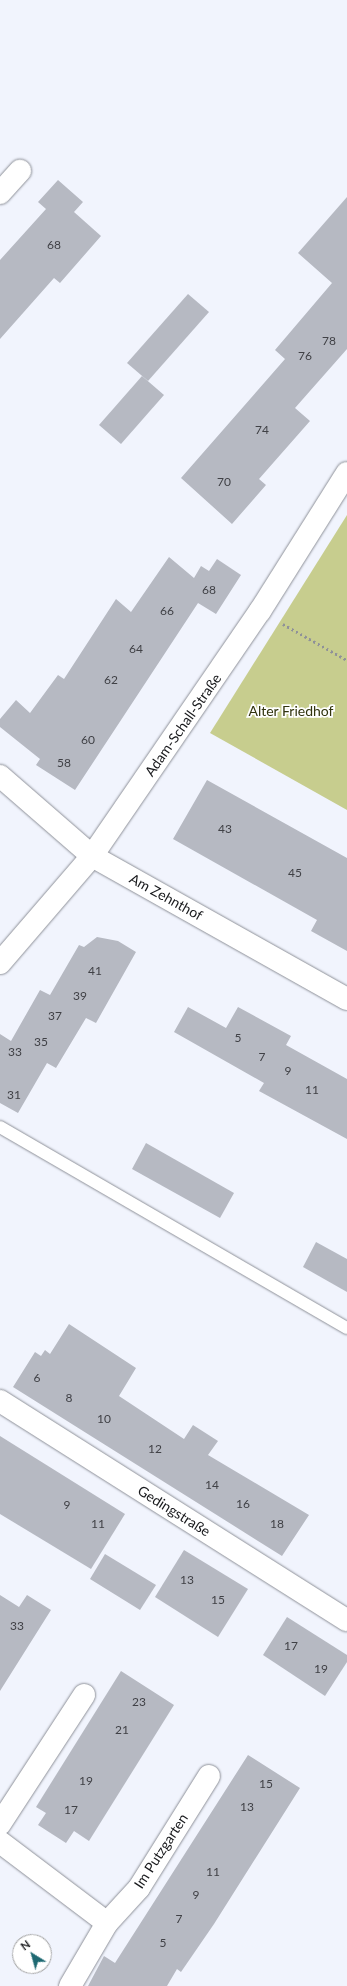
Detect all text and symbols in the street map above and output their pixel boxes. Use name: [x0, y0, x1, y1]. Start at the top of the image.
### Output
house number: 68: [47, 238, 61, 252]
house number: 78: [322, 334, 336, 348]
house number: 76: [298, 349, 312, 363]
house number: 74: [255, 423, 269, 437]
house number: 70: [217, 475, 231, 489]
house number: 68: [202, 583, 216, 597]
house number: 66: [160, 604, 174, 618]
house number: 64: [129, 642, 143, 656]
street label: Adam-Schall-Straße: [141, 670, 225, 780]
house number: 62: [104, 673, 118, 687]
park label: Alter Friedhof: [248, 703, 334, 719]
house number: 60: [81, 733, 95, 747]
house number: 58: [57, 756, 71, 770]
house number: 43: [218, 822, 232, 836]
house number: 45: [288, 866, 302, 880]
street label: Am Zehnthof: [126, 870, 206, 924]
house number: 41: [88, 964, 102, 978]
house number: 39: [73, 989, 87, 1003]
house number: 37: [48, 1009, 62, 1023]
house number: 5: [235, 1031, 241, 1045]
house number: 35: [34, 1035, 48, 1049]
house number: 33: [8, 1045, 22, 1059]
house number: 7: [259, 1050, 265, 1064]
house number: 9: [285, 1064, 291, 1078]
house number: 11: [305, 1083, 319, 1097]
house number: 31: [7, 1088, 21, 1102]
house number: 6: [34, 1371, 40, 1385]
house number: 8: [66, 1391, 72, 1405]
house number: 10: [97, 1412, 111, 1426]
house number: 12: [148, 1442, 162, 1456]
house number: 14: [205, 1478, 219, 1492]
street label: Gedingstraße: [135, 1482, 213, 1540]
house number: 16: [236, 1497, 250, 1511]
house number: 9: [64, 1498, 70, 1512]
house number: 11: [91, 1517, 105, 1531]
house number: 18: [270, 1517, 284, 1531]
house number: 13: [180, 1573, 194, 1587]
house number: 15: [211, 1593, 225, 1607]
house number: 33: [10, 1619, 24, 1633]
house number: 17: [284, 1639, 298, 1653]
house number: 19: [314, 1662, 328, 1676]
house number: 23: [132, 1695, 146, 1709]
house number: 21: [115, 1723, 129, 1737]
house number: 19: [79, 1774, 93, 1788]
house number: 15: [259, 1777, 273, 1791]
house number: 13: [240, 1800, 254, 1814]
house number: 17: [64, 1803, 78, 1817]
street label: Im Putzgarten: [131, 1810, 191, 1892]
house number: 11: [206, 1865, 220, 1879]
house number: 9: [193, 1888, 199, 1902]
house number: 7: [176, 1912, 182, 1926]
north arrow: [12, 1934, 52, 1974]
house number: 5: [160, 1936, 166, 1950]
text: N: [18, 1937, 32, 1953]

